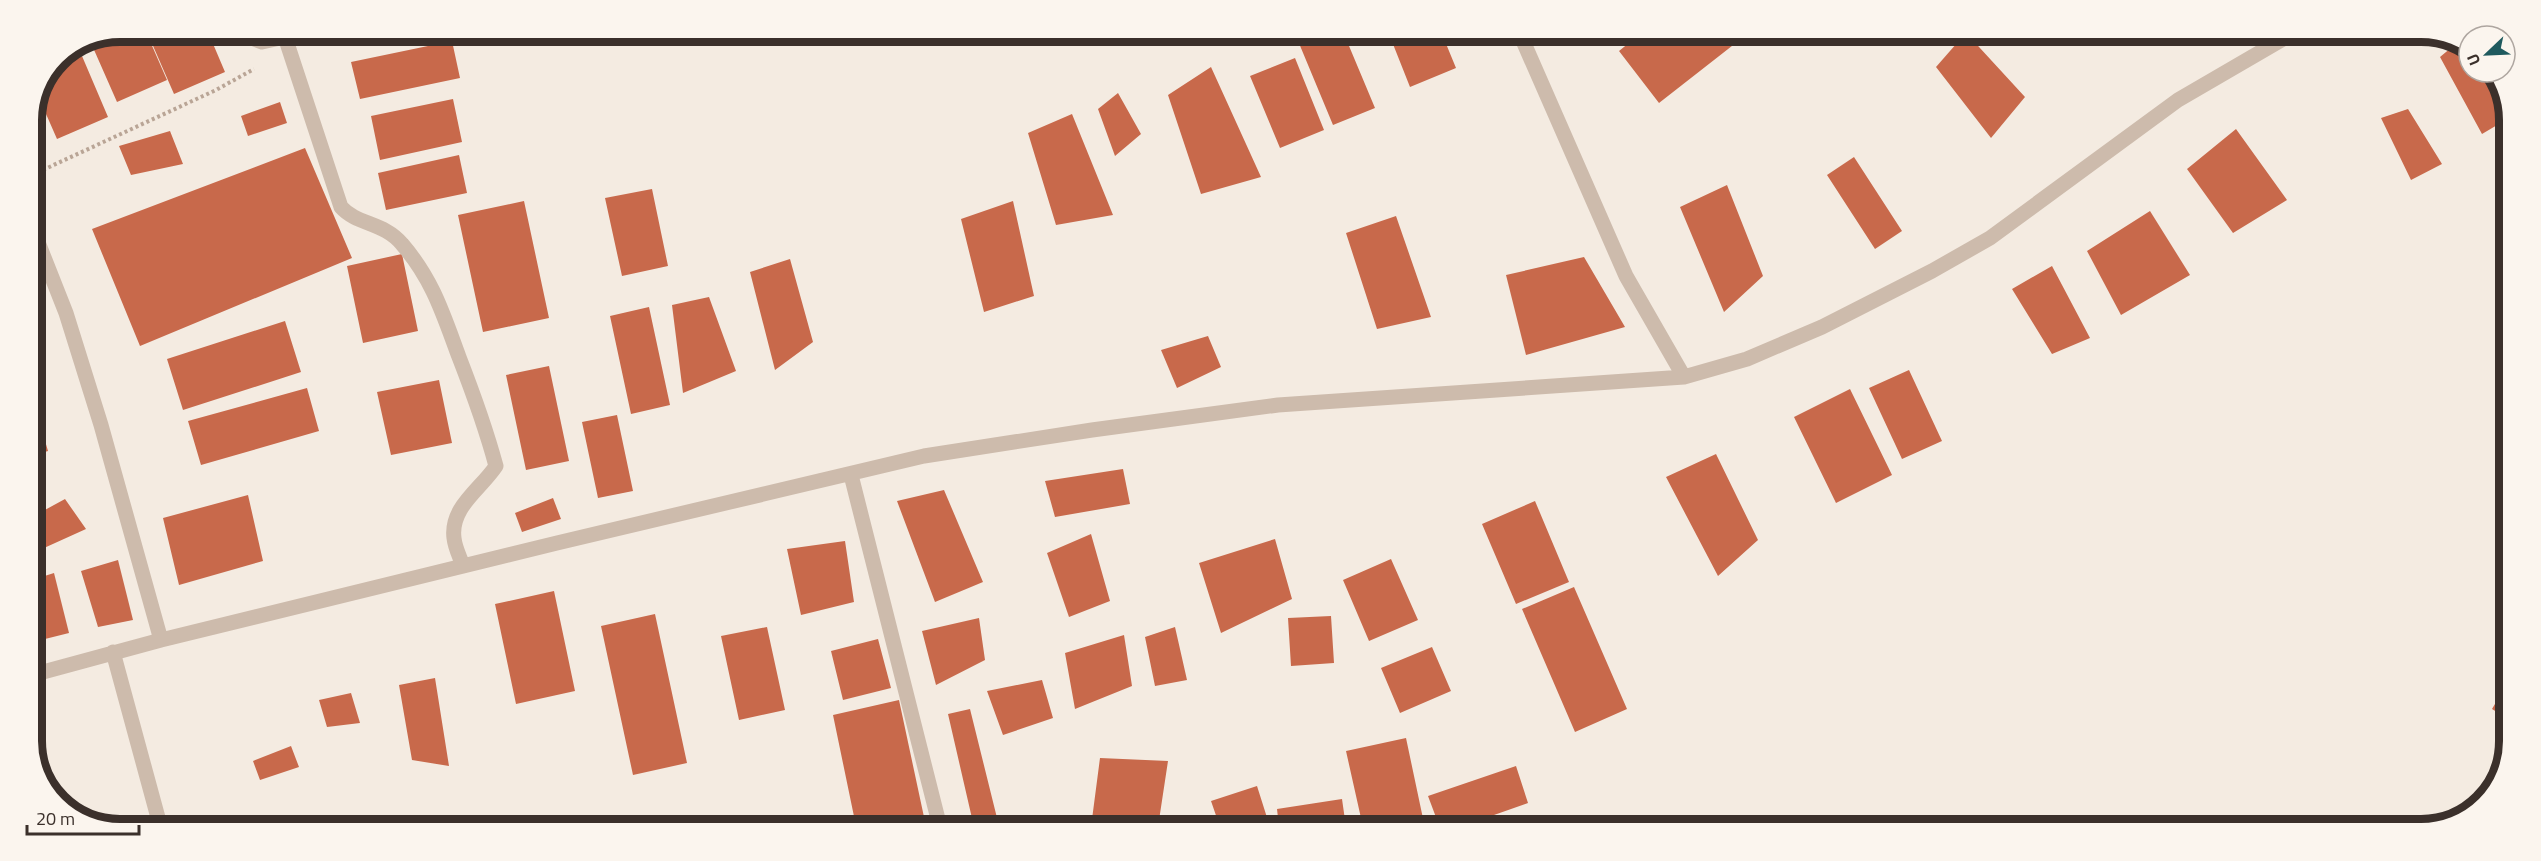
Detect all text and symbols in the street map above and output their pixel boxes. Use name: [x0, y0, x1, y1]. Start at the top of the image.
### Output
north arrow: [2457, 24, 2517, 84]
text: U: [2460, 50, 2486, 69]
scale bar: [27, 798, 140, 836]
text: 20 m: [36, 805, 75, 832]

